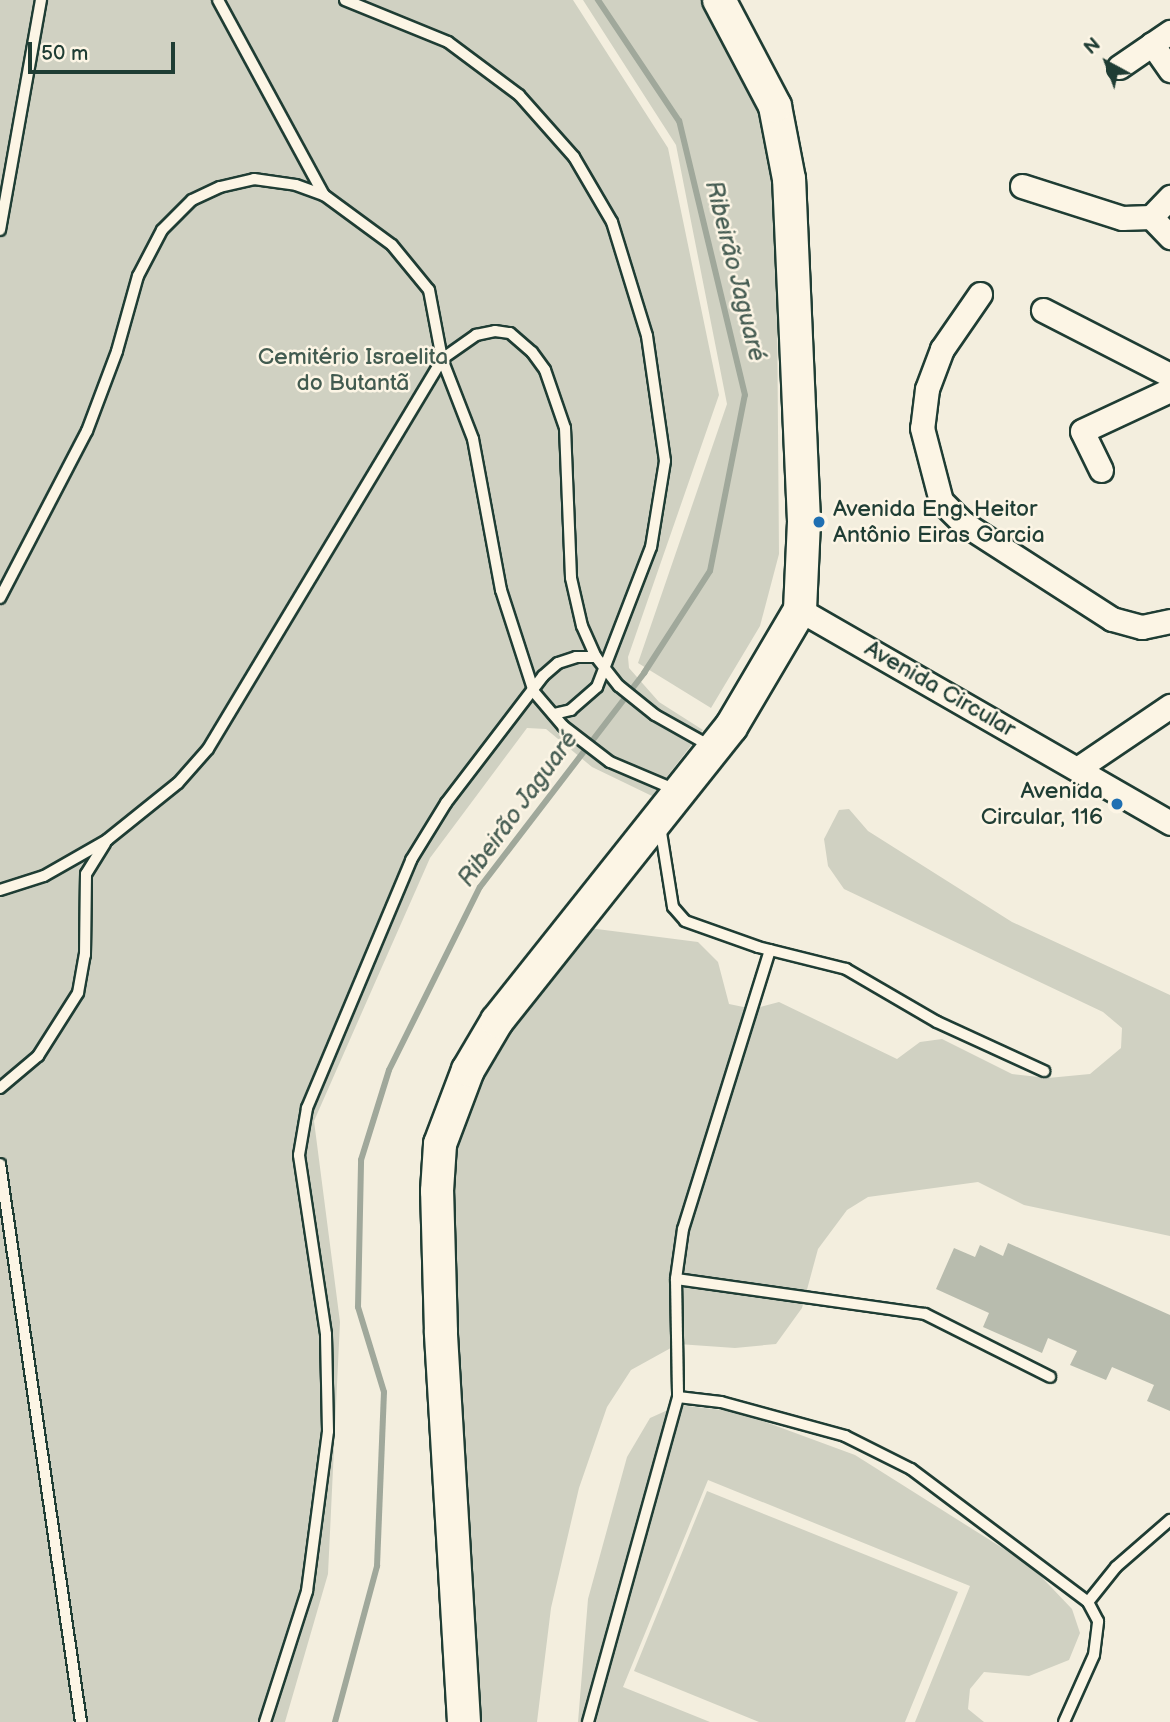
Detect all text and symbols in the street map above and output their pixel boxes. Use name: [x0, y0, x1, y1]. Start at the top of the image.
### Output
scale bar: [32, 28, 178, 72]
north arrow: [1072, 28, 1142, 98]
text: N: [1080, 33, 1106, 60]
text: 50 m: [41, 41, 88, 66]
water label: Ribeirão Jaguaré: [699, 177, 771, 365]
park label: Cemitério Israelita do Butantã: [258, 343, 448, 397]
place label: Avenida Eng. Heitor Antônio Eiras Garcia: [833, 495, 1045, 549]
marker: Avenida Eng. Heitor Antônio Eiras Garcia: [811, 514, 827, 530]
street label: Avenida Circular: [860, 635, 1020, 743]
water label: Ribeirão Jaguaré: [452, 725, 584, 893]
place label: Avenida Circular, 116: [981, 777, 1103, 831]
marker: Avenida Circular, 116: [1109, 796, 1125, 812]

